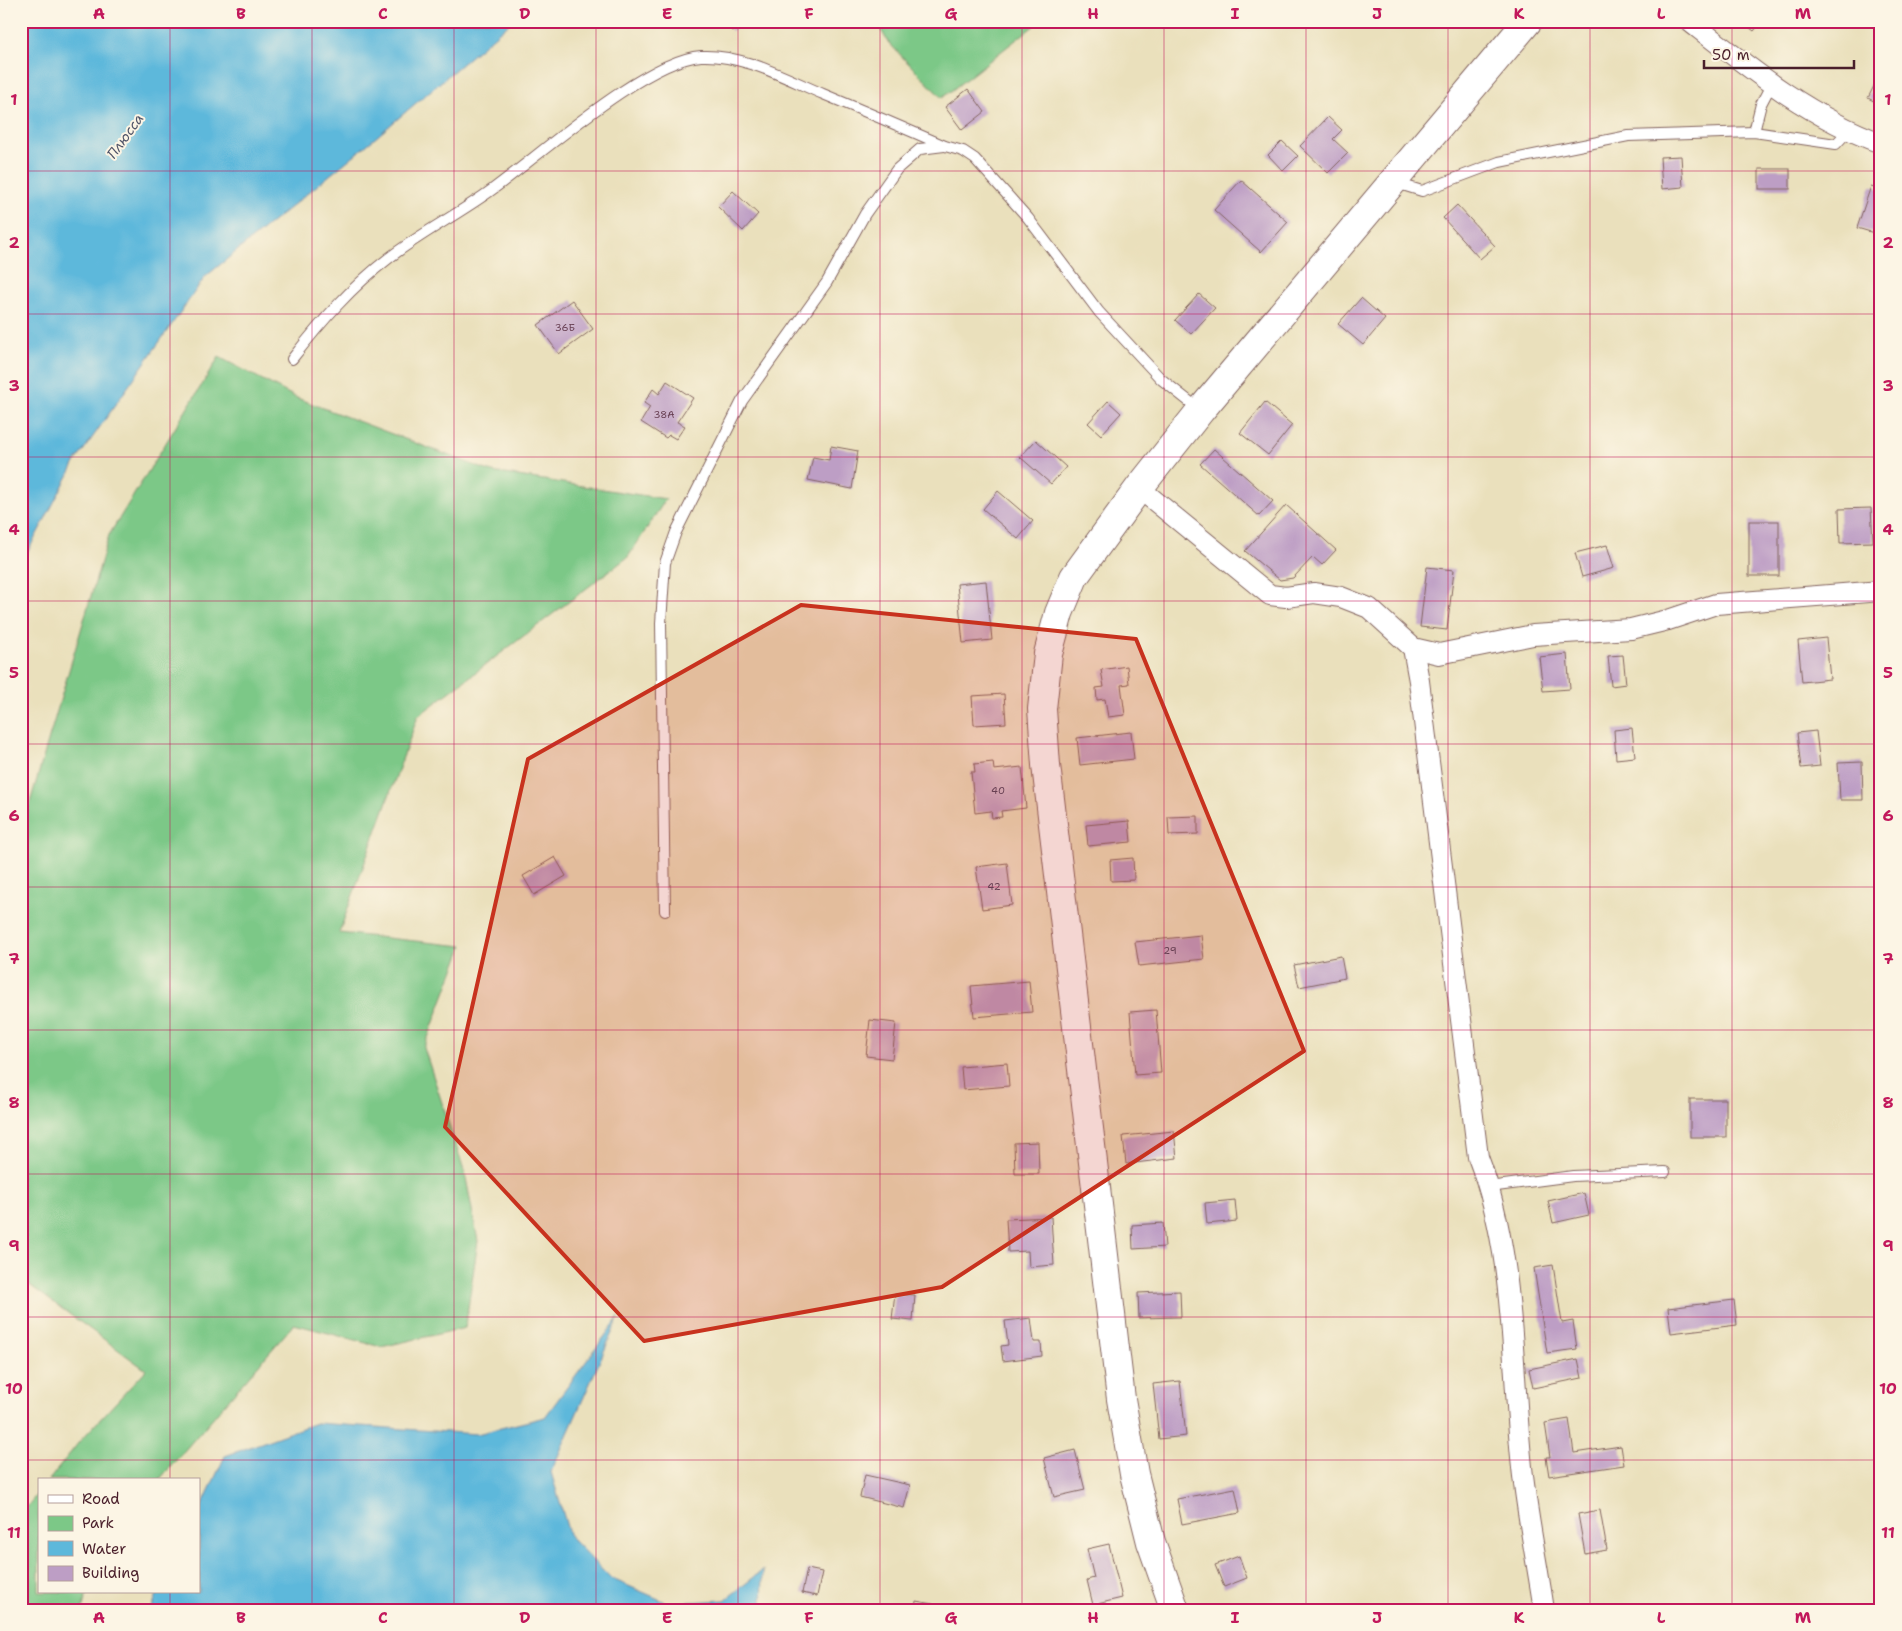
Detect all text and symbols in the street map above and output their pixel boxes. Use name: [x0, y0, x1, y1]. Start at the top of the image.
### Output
text: A: [93, 3, 105, 24]
text: B: [236, 3, 246, 24]
text: C: [378, 3, 388, 24]
text: D: [519, 3, 531, 24]
text: E: [662, 3, 672, 24]
text: F: [804, 3, 814, 24]
text: G: [945, 3, 958, 24]
text: H: [1087, 3, 1099, 24]
text: I: [1231, 3, 1240, 24]
text: J: [1372, 3, 1382, 24]
text: K: [1514, 3, 1525, 24]
text: L: [1657, 3, 1666, 24]
text: M: [1795, 3, 1812, 24]
scale bar: [1704, 38, 1854, 70]
text: 50 m: [1712, 45, 1750, 65]
text: 1: [10, 89, 18, 110]
text: 1: [1884, 89, 1892, 110]
water label: Плюсса: [103, 110, 147, 162]
text: 2: [8, 232, 20, 253]
text: 2: [1882, 232, 1894, 253]
house number: 36Б: [555, 321, 575, 334]
text: 3: [8, 375, 20, 396]
text: 3: [1882, 375, 1894, 396]
house number: 38А: [654, 408, 674, 421]
text: 4: [8, 519, 20, 540]
text: 4: [1882, 519, 1894, 540]
text: 5: [9, 662, 19, 683]
text: 5: [1883, 662, 1893, 683]
house number: 40: [991, 784, 1005, 797]
text: 6: [8, 805, 20, 826]
text: 6: [1882, 805, 1894, 826]
house number: 42: [987, 880, 1001, 893]
house number: 29: [1163, 944, 1177, 957]
text: 7: [8, 948, 20, 969]
text: 7: [1882, 948, 1894, 969]
text: 8: [8, 1092, 20, 1113]
text: 8: [1882, 1092, 1894, 1113]
text: 9: [8, 1235, 20, 1256]
text: 9: [1882, 1235, 1894, 1256]
text: 10: [5, 1378, 23, 1399]
text: 10: [1879, 1378, 1897, 1399]
legend: [38, 1478, 200, 1594]
text: Road: [82, 1489, 120, 1509]
text: Park: [82, 1513, 114, 1533]
text: 11: [7, 1522, 21, 1543]
text: 11: [1881, 1522, 1895, 1543]
text: Water: [82, 1539, 126, 1559]
text: Building: [82, 1563, 139, 1583]
text: A: [93, 1607, 105, 1628]
text: B: [236, 1607, 246, 1628]
text: C: [378, 1607, 388, 1628]
text: D: [519, 1607, 531, 1628]
text: E: [662, 1607, 672, 1628]
text: F: [804, 1607, 814, 1628]
text: G: [945, 1607, 958, 1628]
text: H: [1087, 1607, 1099, 1628]
text: I: [1231, 1607, 1240, 1628]
text: J: [1372, 1607, 1382, 1628]
text: K: [1514, 1607, 1525, 1628]
text: L: [1657, 1607, 1666, 1628]
text: M: [1795, 1607, 1812, 1628]

